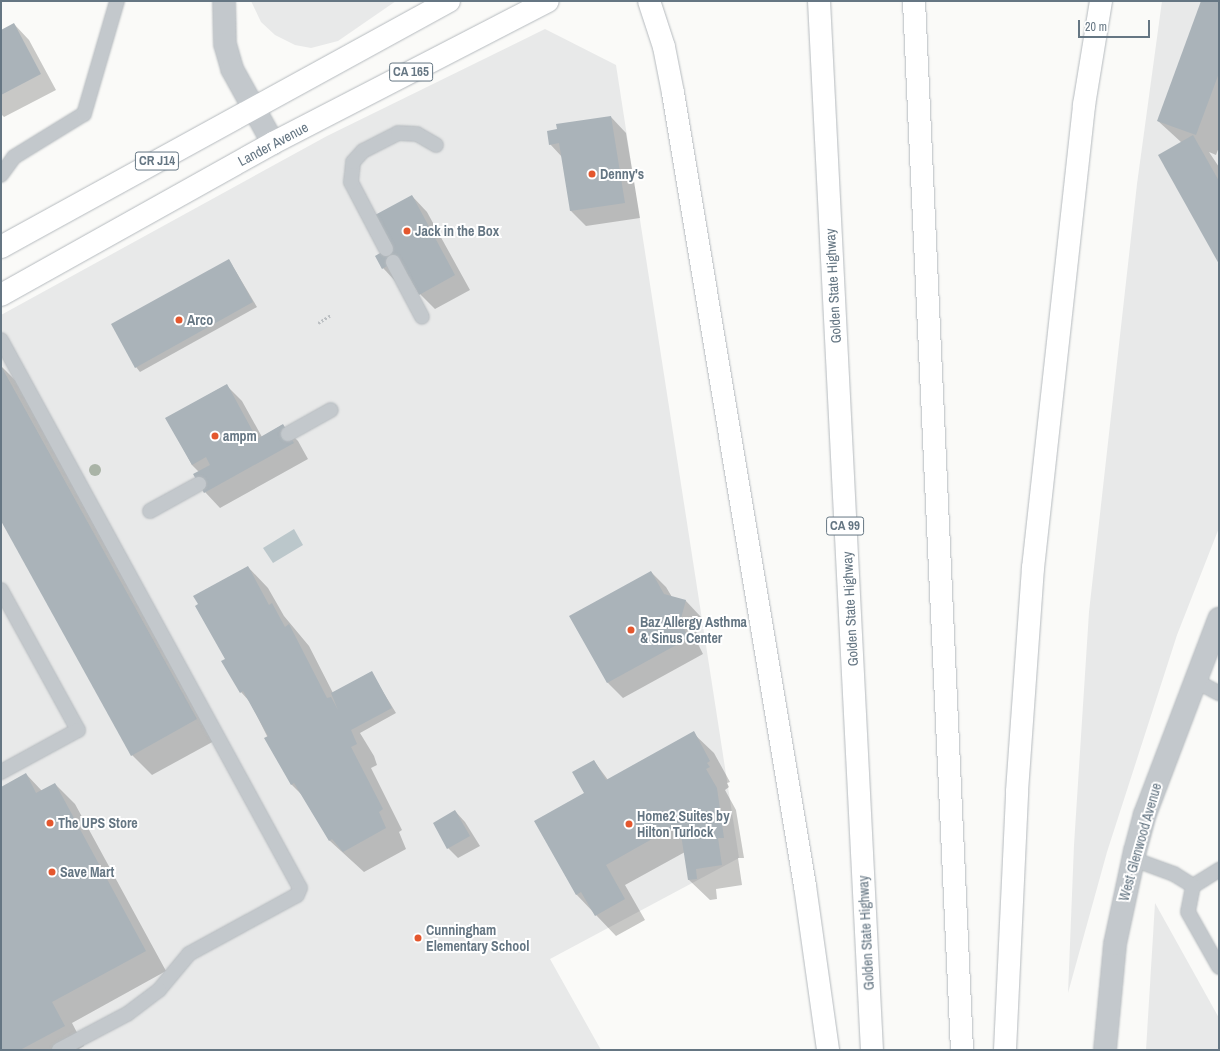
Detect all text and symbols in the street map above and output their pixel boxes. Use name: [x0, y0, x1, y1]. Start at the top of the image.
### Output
scale bar: [1080, 12, 1152, 38]
text: 20 m: [1085, 19, 1107, 35]
road number: CA 165: [388, 61, 434, 83]
street label: Lander Avenue: [235, 118, 311, 170]
road number: CR J14: [134, 150, 180, 172]
place label: Denny's: [600, 166, 644, 182]
marker: Denny's: [587, 169, 597, 179]
place label: Jack in the Box: [415, 223, 499, 239]
marker: Jack in the Box: [402, 226, 412, 236]
street label: Golden State Highway: [822, 228, 844, 344]
place label: Arco: [187, 312, 213, 328]
marker: Arco: [174, 315, 184, 325]
place label: ampm: [223, 428, 257, 444]
marker: ampm: [210, 431, 220, 441]
road number: CA 99: [825, 515, 865, 537]
street label: Golden State Highway: [839, 551, 861, 667]
place label: Baz Allergy Asthma & Sinus Center: [640, 614, 748, 646]
marker: Baz Allergy Asthma & Sinus Center: [625, 624, 637, 636]
street label: West Glenwood Avenue: [1115, 781, 1165, 903]
place label: Home2 Suites by Hilton Turlock: [637, 808, 730, 840]
place label: The UPS Store: [58, 815, 138, 831]
marker: The UPS Store: [45, 818, 55, 828]
marker: Home2 Suites by Hilton Turlock: [624, 819, 634, 829]
place label: Save Mart: [60, 864, 114, 880]
marker: Save Mart: [47, 867, 57, 877]
street label: Golden State Highway: [855, 875, 877, 991]
place label: Cunningham Elementary School: [426, 922, 529, 954]
marker: Cunningham Elementary School: [413, 933, 423, 943]

